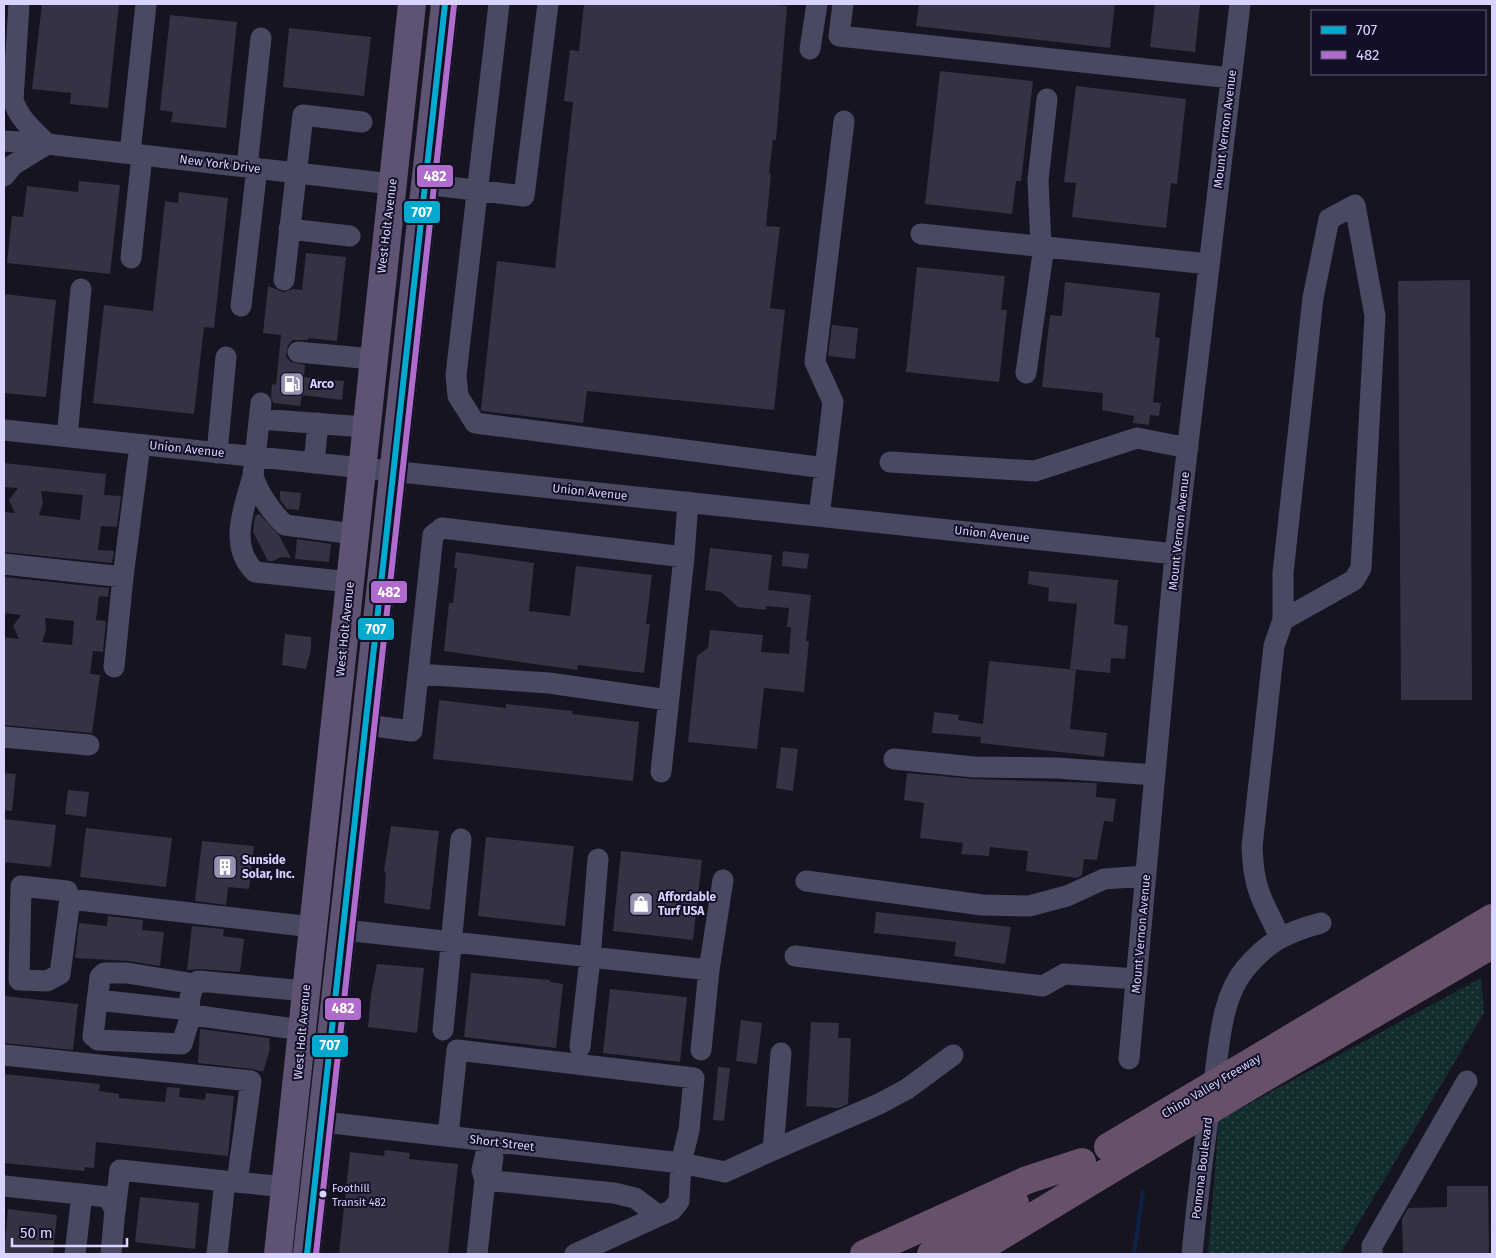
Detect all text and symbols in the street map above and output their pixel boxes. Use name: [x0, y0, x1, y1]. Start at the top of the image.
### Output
legend: [1311, 10, 1486, 75]
text: 707: [1356, 21, 1378, 39]
text: 482: [1356, 46, 1380, 64]
street label: Mount Vernon Avenue: [1211, 69, 1239, 189]
street label: New York Drive: [179, 152, 261, 176]
line badge: 482: [416, 164, 454, 188]
text: 482: [423, 168, 447, 185]
street label: West Holt Avenue: [374, 178, 400, 274]
line badge: 707: [403, 200, 441, 224]
text: 707: [412, 204, 433, 221]
fuel station icon: Arco: [279, 371, 305, 397]
place label: Arco: [309, 377, 334, 391]
street label: Union Avenue: [149, 438, 225, 460]
street label: Mount Vernon Avenue: [1166, 471, 1192, 591]
street label: Union Avenue: [552, 481, 628, 503]
street label: Union Avenue: [954, 523, 1030, 545]
line badge: 482: [370, 580, 408, 604]
street label: West Holt Avenue: [333, 581, 357, 677]
text: 482: [377, 584, 401, 601]
line badge: 707: [357, 617, 395, 641]
text: 707: [366, 621, 387, 638]
place label: Sunside Solar, Inc.: [242, 853, 295, 881]
building icon: Sunside Solar, Inc.: [212, 854, 238, 880]
street label: Mount Vernon Avenue: [1129, 874, 1153, 994]
place label: Affordable Turf USA: [657, 890, 716, 918]
shop icon: Affordable Turf USA: [628, 891, 654, 917]
street label: West Holt Avenue: [291, 984, 313, 1080]
line badge: 482: [324, 997, 362, 1021]
text: 482: [331, 1000, 355, 1017]
line badge: 707: [311, 1034, 349, 1058]
text: 707: [320, 1037, 341, 1054]
street label: Chino Valley Freeway: [1159, 1051, 1263, 1121]
street label: Pomona Boulevard: [1189, 1116, 1215, 1220]
street label: Short Street: [469, 1132, 536, 1154]
place label: Foothill Transit 482: [332, 1182, 386, 1209]
marker: Foothill Transit 482: [318, 1189, 328, 1199]
scale bar: [12, 1216, 128, 1248]
text: 50 m: [20, 1224, 53, 1242]

